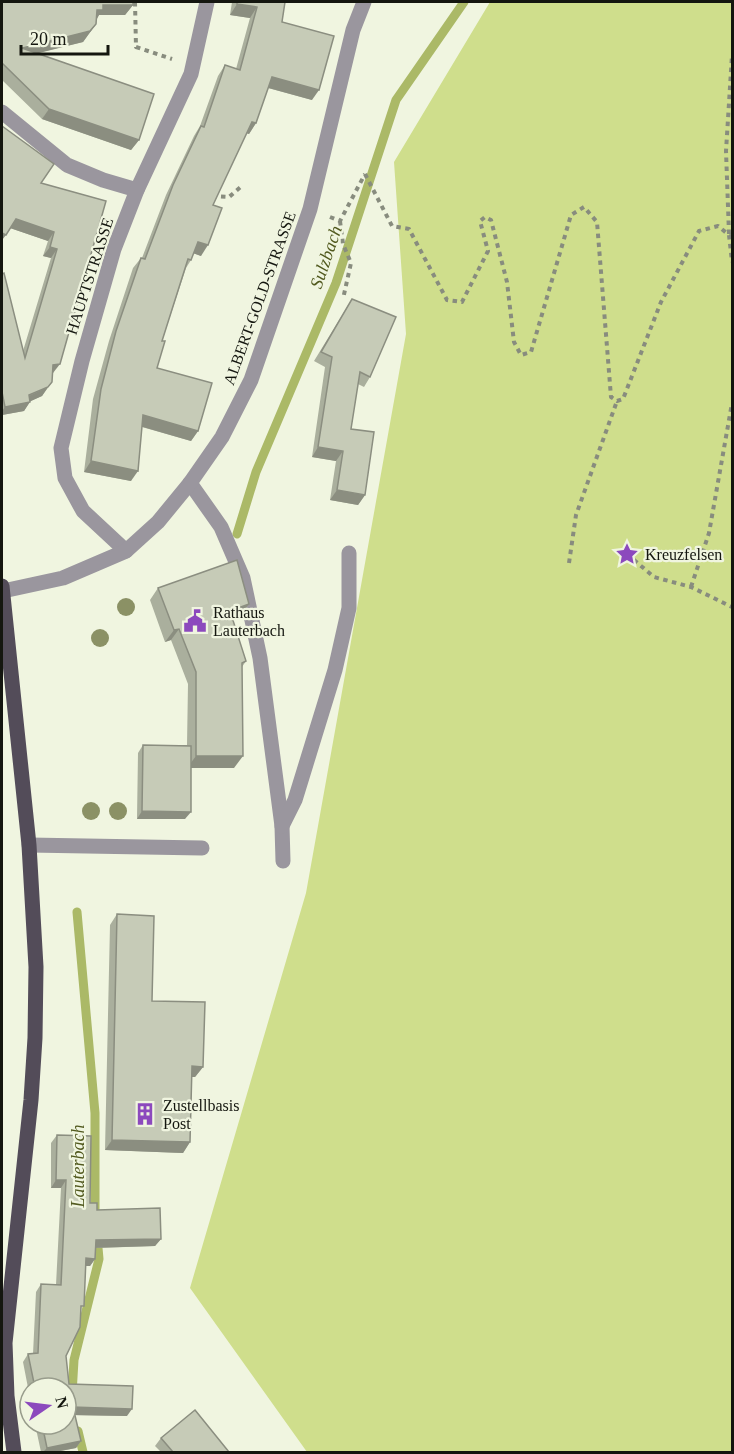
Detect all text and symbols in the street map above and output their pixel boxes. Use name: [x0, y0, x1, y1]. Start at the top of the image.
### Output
scale bar: [21, 18, 108, 56]
text: 20 m: [30, 29, 67, 49]
street label: ALBERT-GOLD-STRASSE: [220, 209, 299, 387]
street label: HAUPTSTRASSE: [63, 216, 116, 337]
water label: Sulzbach: [306, 223, 346, 291]
place icon: Kreuzfelsen: [614, 541, 640, 567]
place label: Kreuzfelsen: [645, 546, 722, 563]
place label: Rathaus Lauterbach: [213, 604, 285, 639]
public building icon: Rathaus Lauterbach: [182, 608, 208, 634]
place label: Zustellbasis Post: [163, 1097, 239, 1132]
building icon: Zustellbasis Post: [132, 1101, 158, 1127]
water label: Lauterbach: [68, 1125, 88, 1209]
north arrow: [18, 1376, 78, 1436]
text: N: [52, 1395, 72, 1411]

